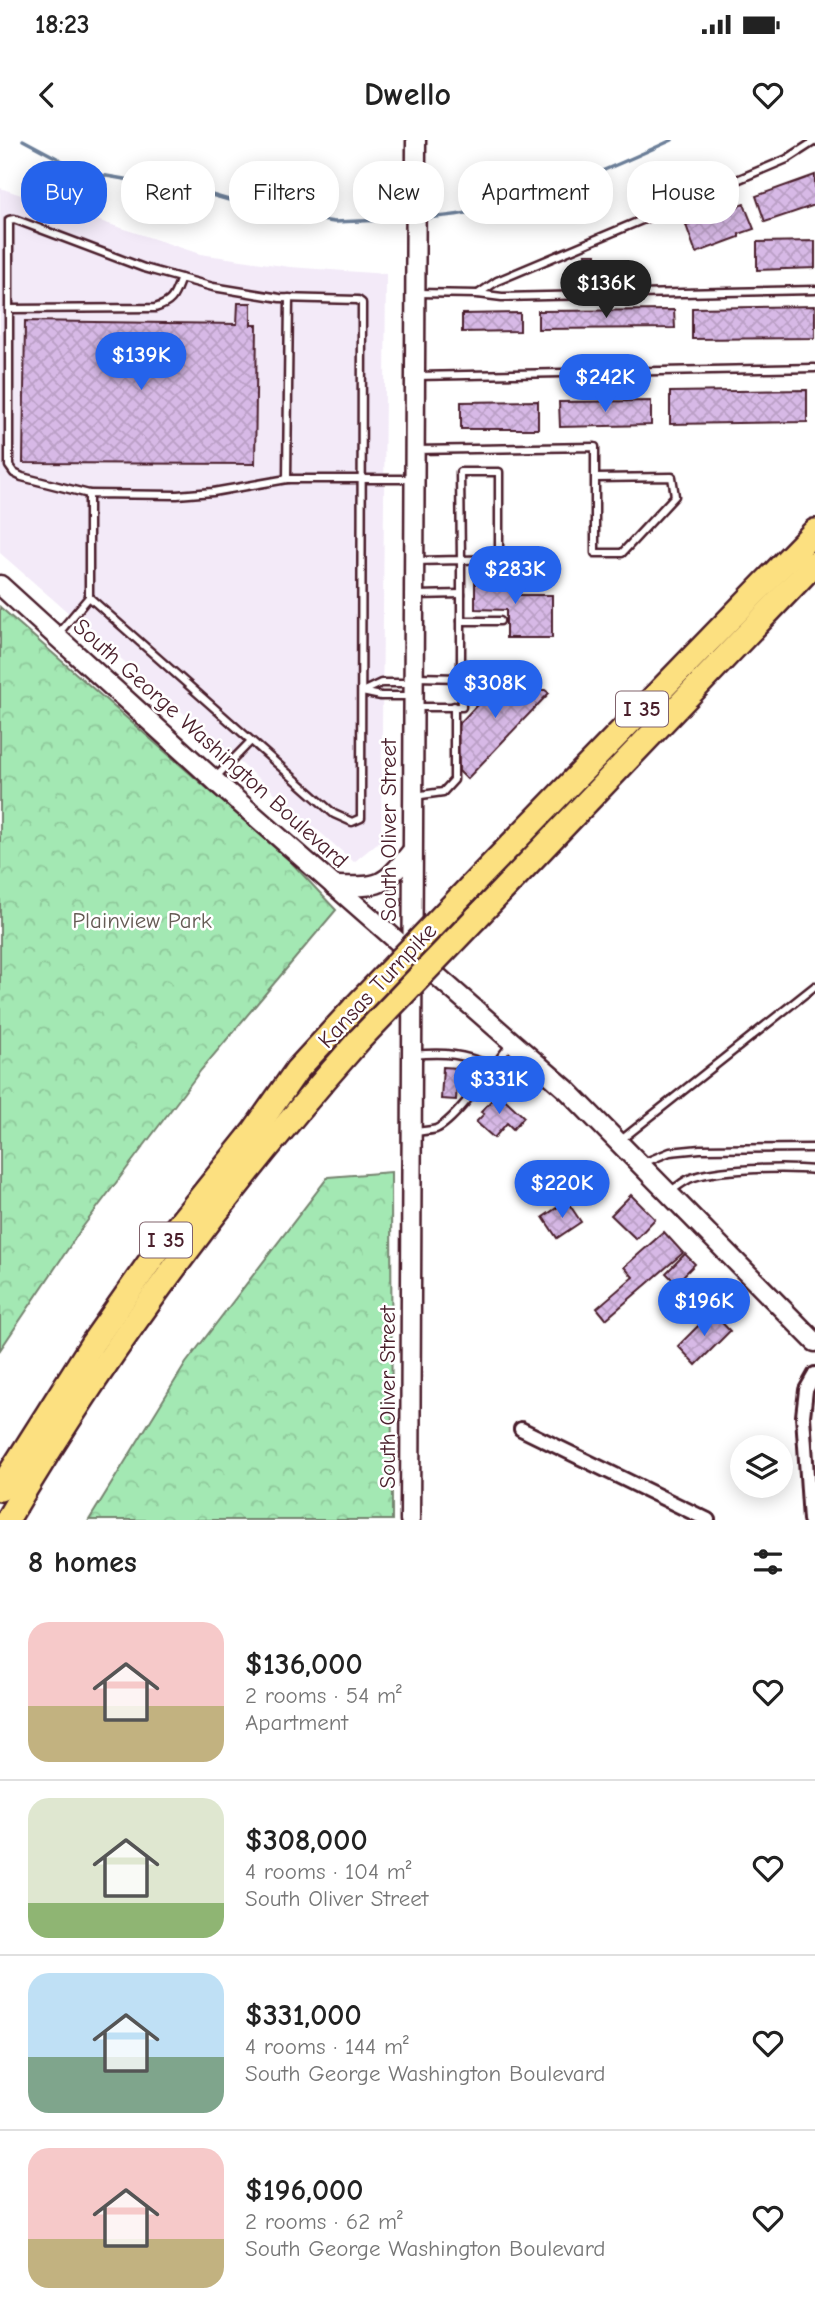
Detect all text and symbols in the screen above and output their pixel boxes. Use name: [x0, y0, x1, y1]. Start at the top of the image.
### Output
text: 18:23: [35, 10, 90, 40]
icon: back: [28, 76, 66, 114]
text: Dwello: [364, 76, 451, 113]
icon: heart: [749, 76, 787, 114]
chip: Buy: [21, 161, 107, 224]
chip: Rent: [121, 161, 215, 224]
chip: Filters: [229, 161, 339, 224]
chip: New: [353, 161, 444, 224]
chip: Apartment: [458, 161, 613, 224]
chip: House: [627, 161, 739, 224]
pin: $136K: [557, 260, 655, 320]
text: $136K: [576, 269, 636, 296]
pin: $139K: [92, 332, 190, 392]
text: $139K: [111, 341, 171, 368]
pin: $242K: [556, 355, 654, 414]
text: $242K: [575, 363, 635, 390]
pin: $283K: [466, 546, 564, 606]
text: $283K: [484, 555, 546, 582]
street label: South George Washington Boulevard: [68, 613, 354, 874]
pin: $308K: [446, 660, 544, 720]
text: $308K: [463, 669, 527, 696]
road number: I 35: [616, 692, 668, 726]
street label: South Oliver Street: [375, 737, 402, 922]
park label: Plainview Park: [72, 907, 212, 934]
street label: Kansas Turnpike: [312, 917, 442, 1054]
pin: $331K: [450, 1056, 548, 1116]
text: $331K: [470, 1065, 528, 1092]
pin: $220K: [513, 1160, 611, 1220]
text: $220K: [531, 1169, 593, 1196]
road number: I 35: [140, 1222, 192, 1258]
pin: $196K: [655, 1278, 753, 1338]
text: $196K: [674, 1287, 734, 1314]
street label: South Oliver Street: [374, 1304, 401, 1489]
map controls: [730, 1435, 793, 1498]
button: layers: [730, 1435, 793, 1498]
icon: filters: [749, 1543, 787, 1581]
text: 8 homes: [28, 1545, 137, 1580]
text: $136,000: [245, 1647, 363, 1682]
icon: home: [84, 1650, 168, 1734]
icon: heart: [749, 1673, 787, 1711]
text: 2 rooms · 54 m²: [245, 1682, 402, 1709]
text: Apartment: [245, 1709, 348, 1736]
text: $308,000: [245, 1823, 368, 1858]
icon: home: [84, 1826, 168, 1910]
icon: heart: [749, 1849, 787, 1887]
text: 4 rooms · 104 m²: [245, 1858, 412, 1885]
text: South Oliver Street: [245, 1885, 428, 1912]
text: $331,000: [245, 1998, 362, 2033]
icon: home: [84, 2001, 168, 2085]
icon: heart: [749, 2024, 787, 2062]
text: 4 rooms · 144 m²: [245, 2033, 409, 2060]
text: South George Washington Boulevard: [245, 2060, 605, 2087]
text: $196,000: [245, 2173, 363, 2208]
icon: home: [84, 2176, 168, 2260]
icon: heart: [749, 2199, 787, 2237]
text: 2 rooms · 62 m²: [245, 2208, 403, 2235]
text: South George Washington Boulevard: [245, 2235, 605, 2262]

